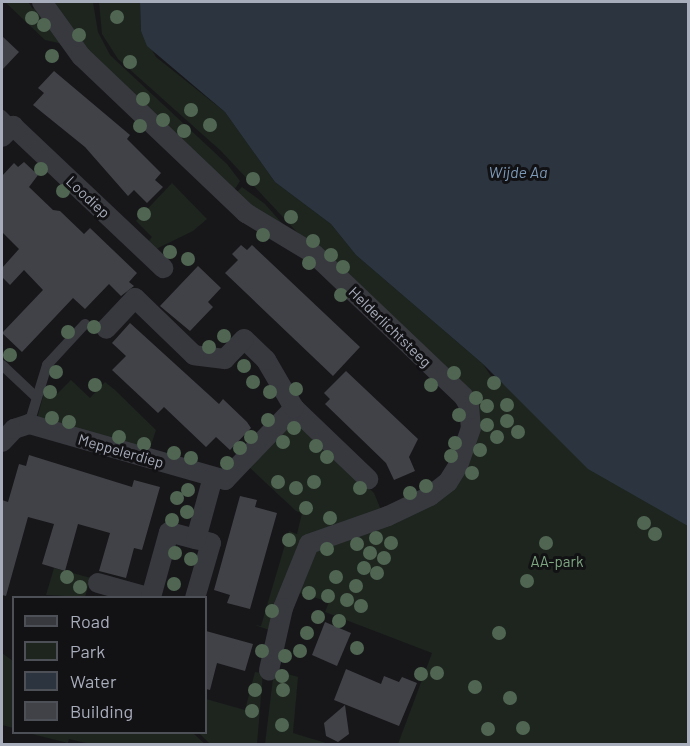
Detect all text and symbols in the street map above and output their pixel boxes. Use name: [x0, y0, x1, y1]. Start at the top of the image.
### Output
water label: Wijde Aa: [489, 162, 547, 182]
street label: Loodiep: [62, 172, 114, 222]
street label: Helderlichtsteeg: [345, 283, 435, 371]
street label: Meppelerdiep: [76, 430, 166, 472]
park label: AA-park: [531, 553, 583, 571]
legend: [12, 596, 207, 734]
text: Road: [70, 610, 110, 632]
text: Park: [70, 640, 105, 662]
text: Water: [70, 670, 117, 692]
text: Building: [70, 700, 133, 722]

